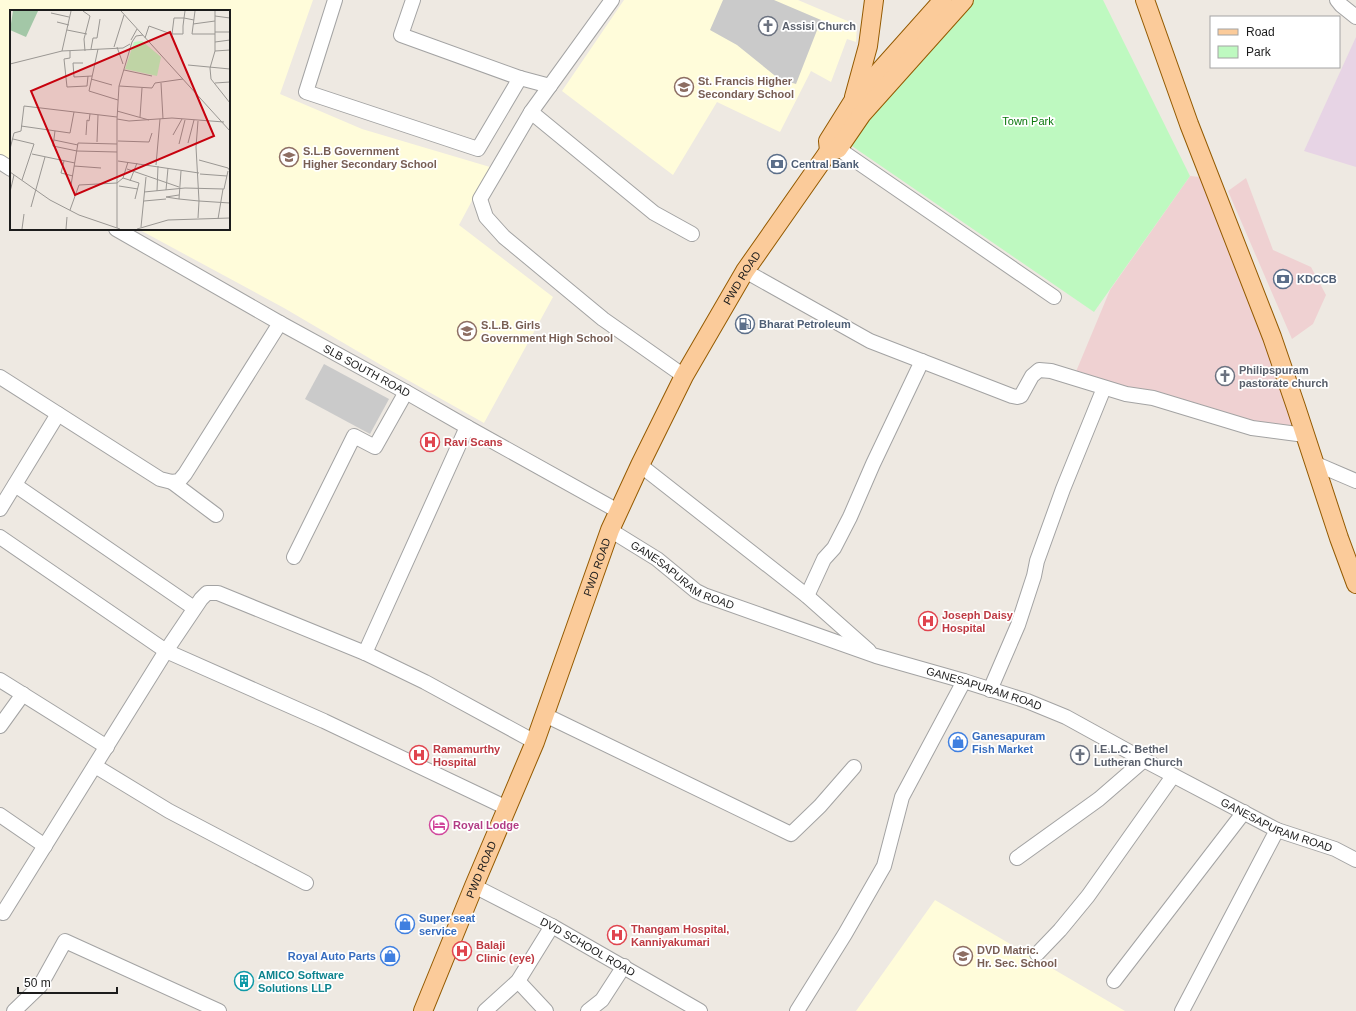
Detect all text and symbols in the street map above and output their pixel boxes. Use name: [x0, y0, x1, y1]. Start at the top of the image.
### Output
inset map: [10, 10, 230, 230]
church icon: Assisi Church: [757, 15, 779, 37]
legend: [1210, 16, 1340, 68]
place label: Assisi Church: [782, 20, 856, 32]
text: Road: [1246, 25, 1275, 39]
text: Park: [1246, 45, 1272, 59]
place label: St. Francis Higher Secondary School: [698, 75, 794, 100]
school or university icon: St. Francis Higher Secondary School: [673, 76, 695, 98]
park label: Town Park: [1002, 115, 1054, 127]
place label: S.L.B Government Higher Secondary School: [303, 145, 437, 170]
school or university icon: S.L.B Government Higher Secondary School: [278, 146, 300, 168]
bank icon: Central Bank: [766, 153, 788, 175]
place label: Central Bank: [791, 158, 860, 170]
street label: PWD ROAD: [721, 249, 763, 307]
bank icon: KDCCB: [1272, 268, 1294, 290]
place label: KDCCB: [1297, 273, 1337, 285]
fuel station icon: Bharat Petroleum: [734, 313, 756, 335]
place label: Bharat Petroleum: [759, 318, 851, 330]
place label: S.L.B. Girls Government High School: [481, 319, 613, 344]
school or university icon: S.L.B. Girls Government High School: [456, 320, 478, 342]
street label: SLB SOUTH ROAD: [321, 342, 412, 399]
place label: Philipspuram pastorate church: [1239, 364, 1329, 389]
church icon: Philipspuram pastorate church: [1214, 365, 1236, 387]
hospital icon: Ravi Scans: [419, 431, 441, 453]
place label: Ravi Scans: [444, 436, 503, 448]
street label: PWD ROAD: [581, 536, 613, 598]
street label: GANESAPURAM ROAD: [629, 538, 736, 611]
place label: Joseph Daisy Hospital: [942, 609, 1014, 634]
hospital icon: Joseph Daisy Hospital: [917, 610, 939, 632]
street label: GANESAPURAM ROAD: [925, 665, 1044, 712]
place label: Ganesapuram Fish Market: [972, 730, 1046, 755]
shop icon: Ganesapuram Fish Market: [947, 731, 969, 753]
place label: Ramamurthy Hospital: [433, 743, 501, 768]
place label: I.E.L.C. Bethel Lutheran Church: [1094, 743, 1183, 768]
hospital icon: Ramamurthy Hospital: [408, 744, 430, 766]
church icon: I.E.L.C. Bethel Lutheran Church: [1069, 744, 1091, 766]
street label: GANESAPURAM ROAD: [1219, 796, 1334, 854]
hotel icon: Royal Lodge: [428, 814, 450, 836]
place label: Royal Lodge: [453, 819, 519, 831]
street label: PWD ROAD: [464, 839, 498, 900]
place label: Super seat service: [419, 912, 476, 937]
shop icon: Super seat service: [394, 913, 416, 935]
street label: DVD SCHOOL ROAD: [538, 915, 637, 979]
place label: Thangam Hospital, Kanniyakumari: [631, 923, 729, 948]
hospital icon: Thangam Hospital, Kanniyakumari: [606, 924, 628, 946]
place label: Balaji Clinic (eye): [476, 939, 535, 964]
hospital icon: Balaji Clinic (eye): [451, 940, 473, 962]
place label: DVD Matric. Hr. Sec. School: [977, 944, 1057, 969]
shop icon: Royal Auto Parts: [379, 945, 401, 967]
school or university icon: DVD Matric. Hr. Sec. School: [952, 945, 974, 967]
place label: Royal Auto Parts: [288, 950, 376, 962]
scale bar: [18, 969, 117, 995]
place label: AMICO Software Solutions LLP: [258, 969, 344, 994]
building icon: AMICO Software Solutions LLP: [233, 970, 255, 992]
text: 50 m: [24, 976, 51, 990]

